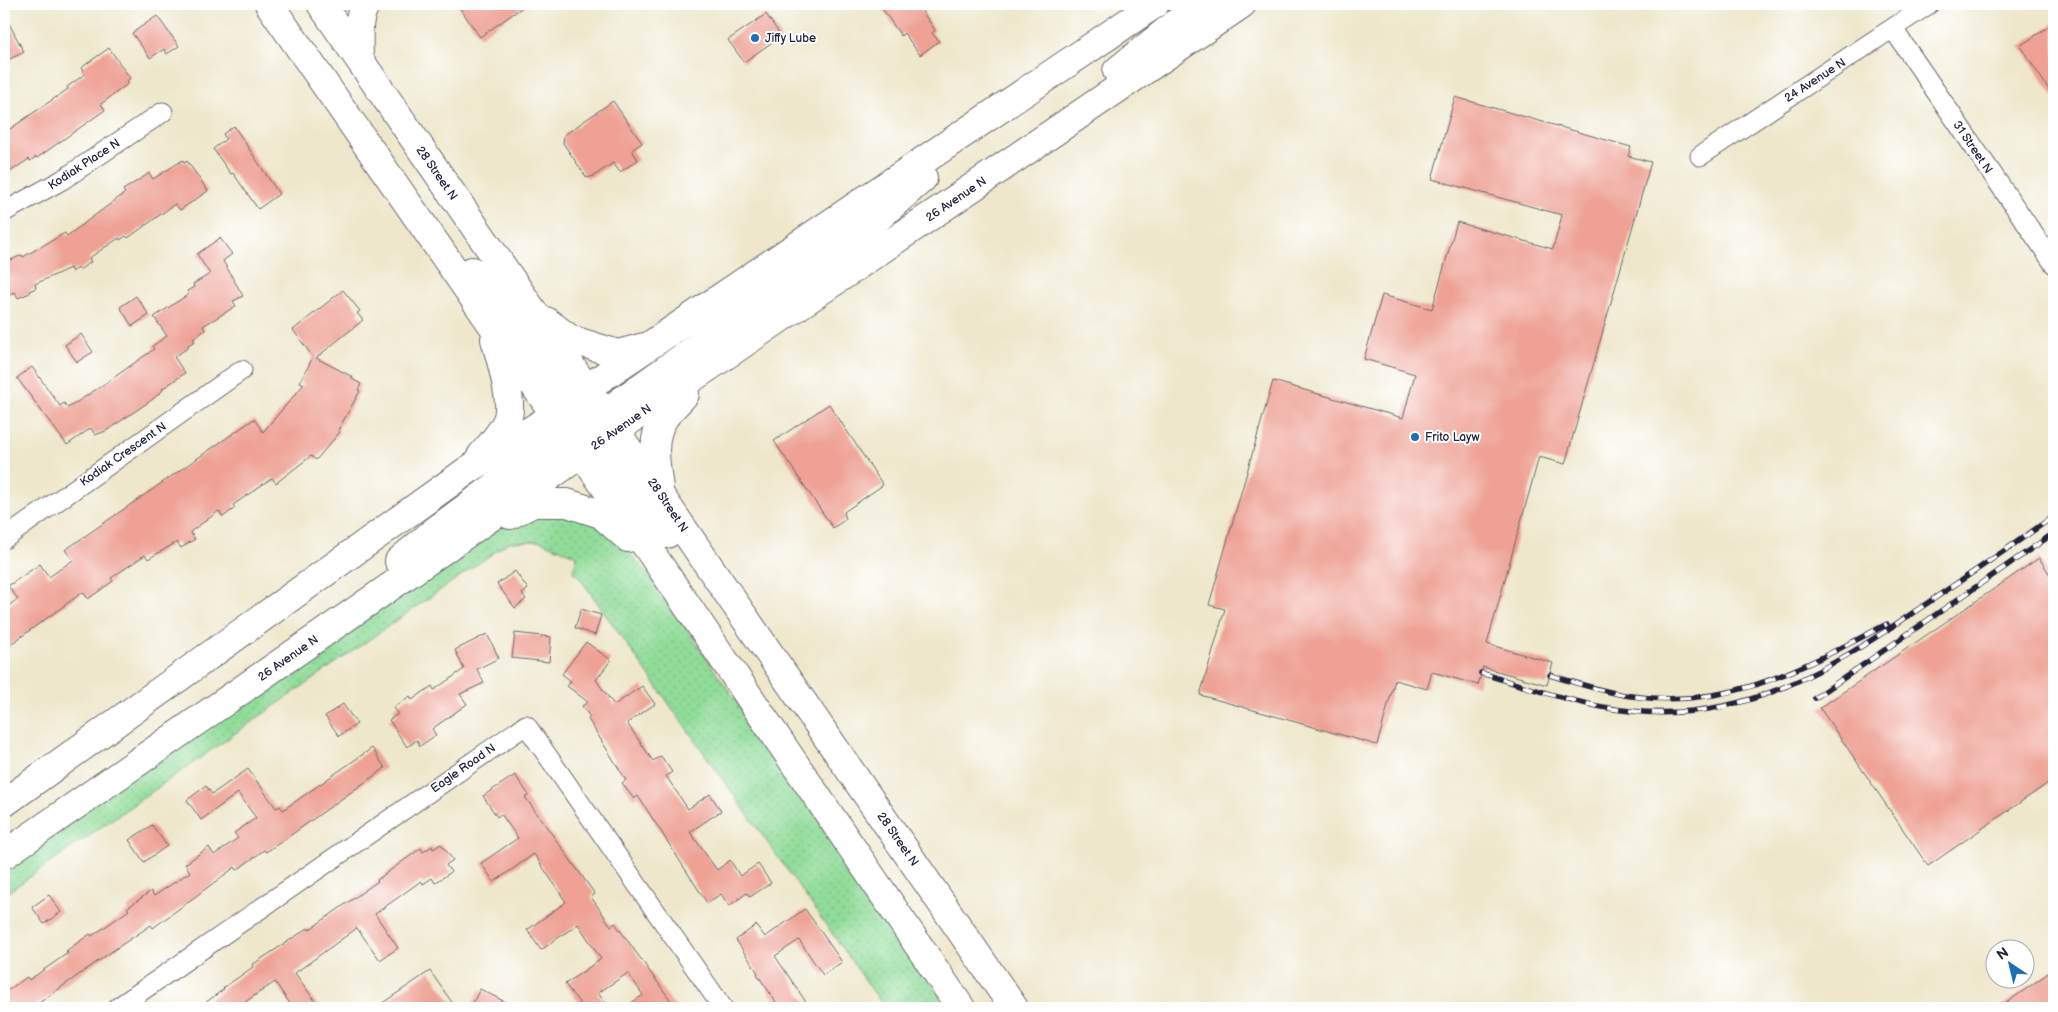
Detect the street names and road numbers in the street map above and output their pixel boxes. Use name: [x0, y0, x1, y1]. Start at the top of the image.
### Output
street label: 24 Avenue N: [1782, 55, 1849, 106]
street label: 31 Street N: [1950, 118, 1996, 176]
street label: Kodiak Place N: [46, 136, 123, 193]
street label: 28 Street N: [413, 143, 461, 203]
street label: 26 Avenue N: [923, 174, 990, 225]
street label: 26 Avenue N: [588, 401, 654, 454]
street label: Kodiak Crescent N: [77, 419, 169, 490]
street label: 28 Street N: [644, 475, 691, 535]
street label: 26 Avenue N: [255, 632, 321, 685]
street label: Eagle Road N: [428, 741, 499, 796]
street label: 28 Street N: [874, 809, 922, 869]

